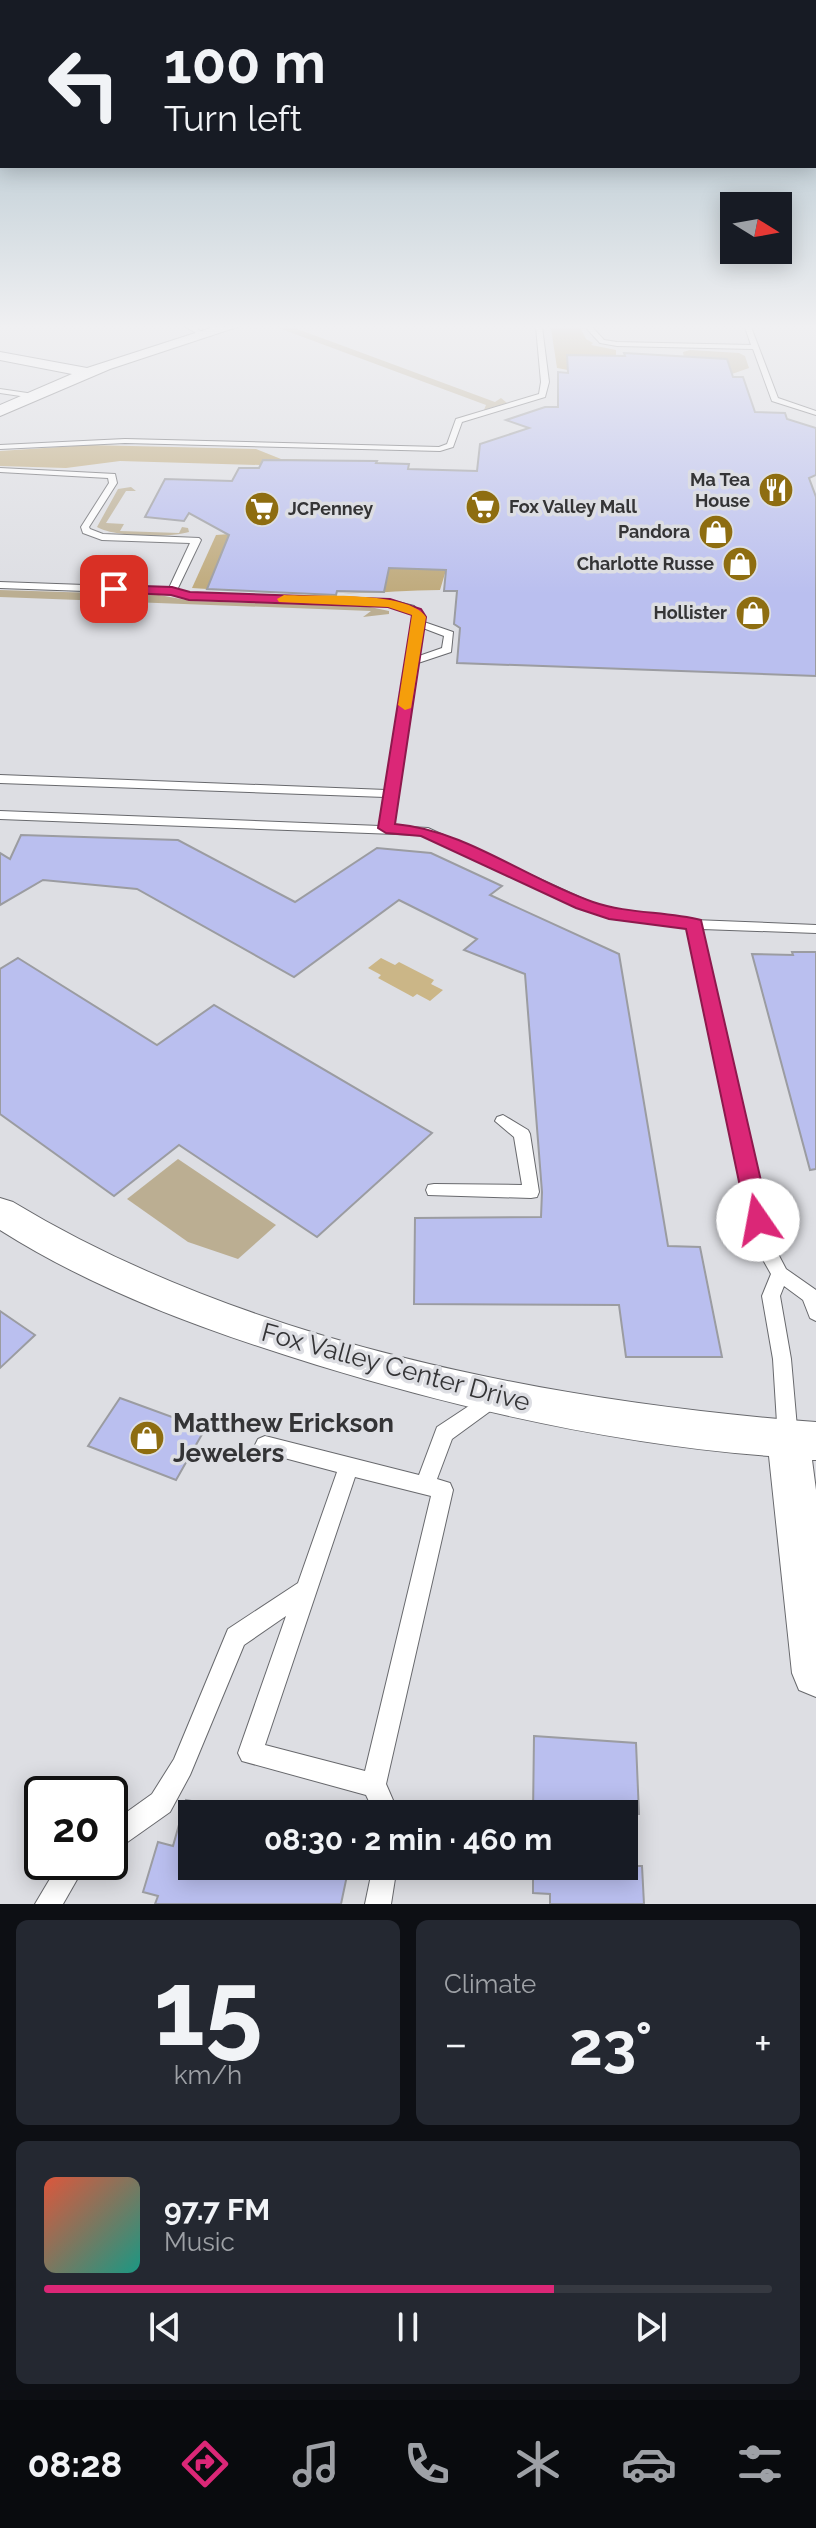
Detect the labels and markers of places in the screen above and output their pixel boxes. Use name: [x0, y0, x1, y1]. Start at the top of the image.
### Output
place label: Ma Tea House: [690, 469, 750, 511]
restaurant icon: Ma Tea House: [757, 471, 795, 509]
supermarket icon: Fox Valley Mall: [464, 488, 502, 526]
supermarket icon: JCPenney: [243, 490, 281, 528]
place label: Fox Valley Mall: [509, 496, 637, 517]
place label: JCPenney: [288, 498, 373, 519]
shop icon: Pandora: [697, 513, 735, 551]
place label: Pandora: [618, 521, 690, 542]
shop icon: Charlotte Russe: [721, 545, 759, 583]
place label: Charlotte Russe: [577, 553, 714, 574]
pin: [80, 555, 148, 623]
shop icon: Hollister: [734, 594, 772, 632]
place label: Hollister: [653, 602, 727, 623]
place label: Matthew Erickson Jewelers: [173, 1408, 394, 1468]
shop icon: Matthew Erickson Jewelers: [128, 1419, 166, 1457]

